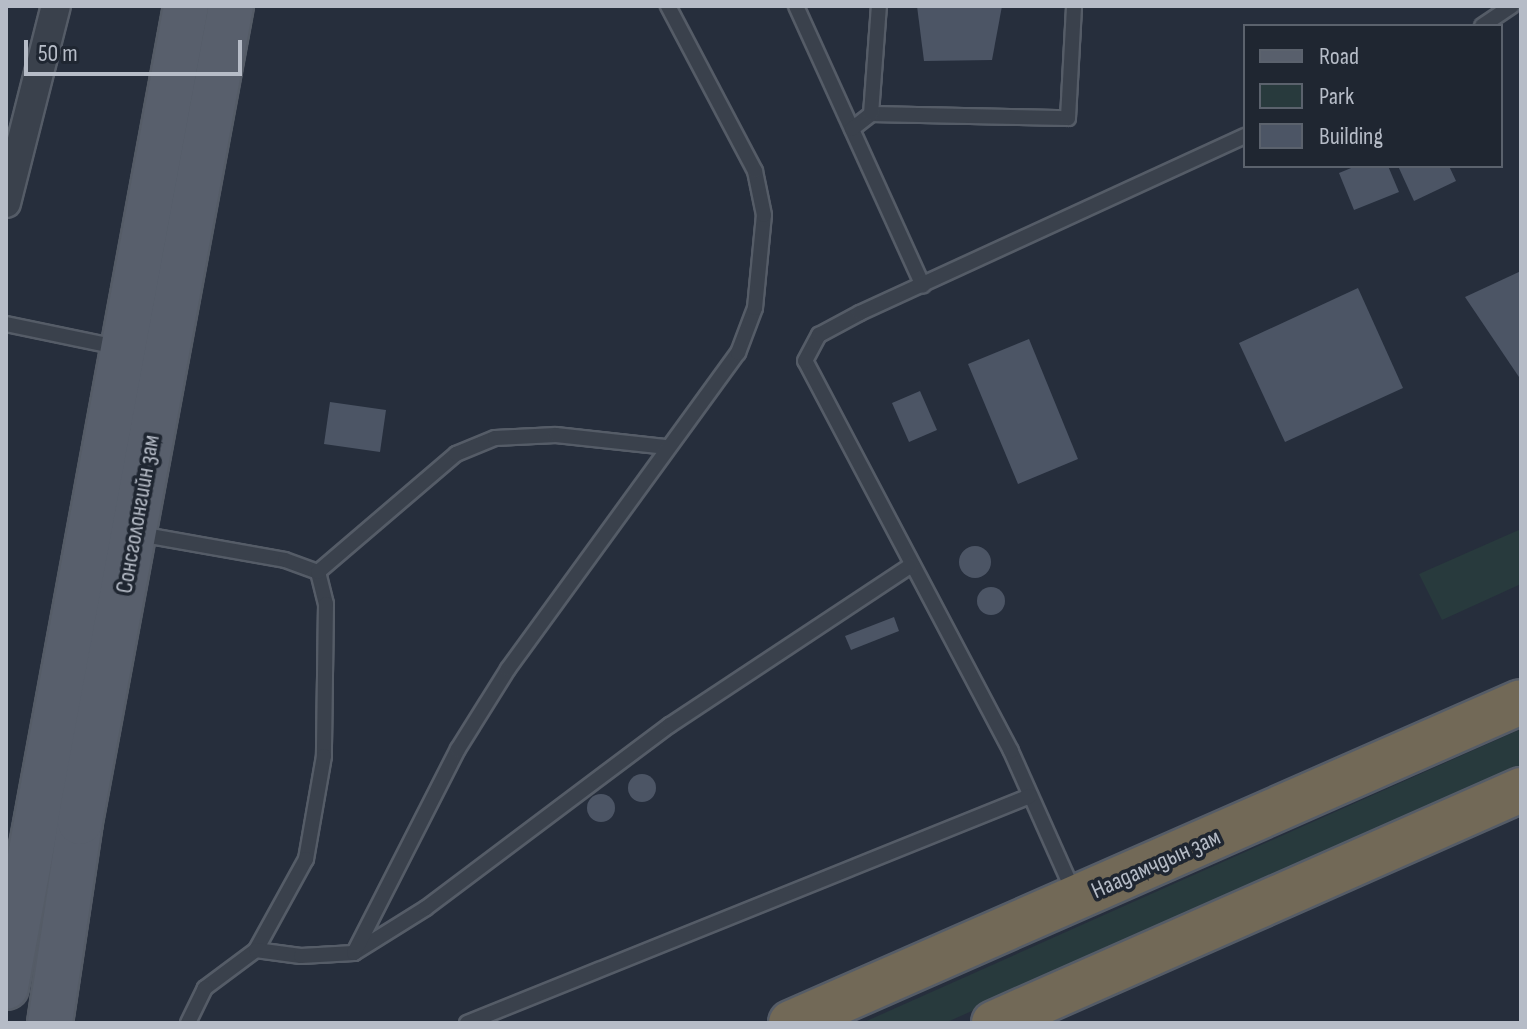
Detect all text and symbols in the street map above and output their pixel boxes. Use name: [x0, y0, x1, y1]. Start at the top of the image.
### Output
scale bar: [28, 24, 246, 74]
legend: [1243, 24, 1503, 168]
text: 50 m: [38, 39, 78, 68]
text: Road: [1319, 42, 1359, 71]
text: Park: [1319, 82, 1354, 111]
text: Building: [1319, 122, 1383, 151]
street label: Сонсголонгийн зам: [110, 432, 166, 596]
street label: Наадамчдын зам: [1087, 823, 1225, 905]

